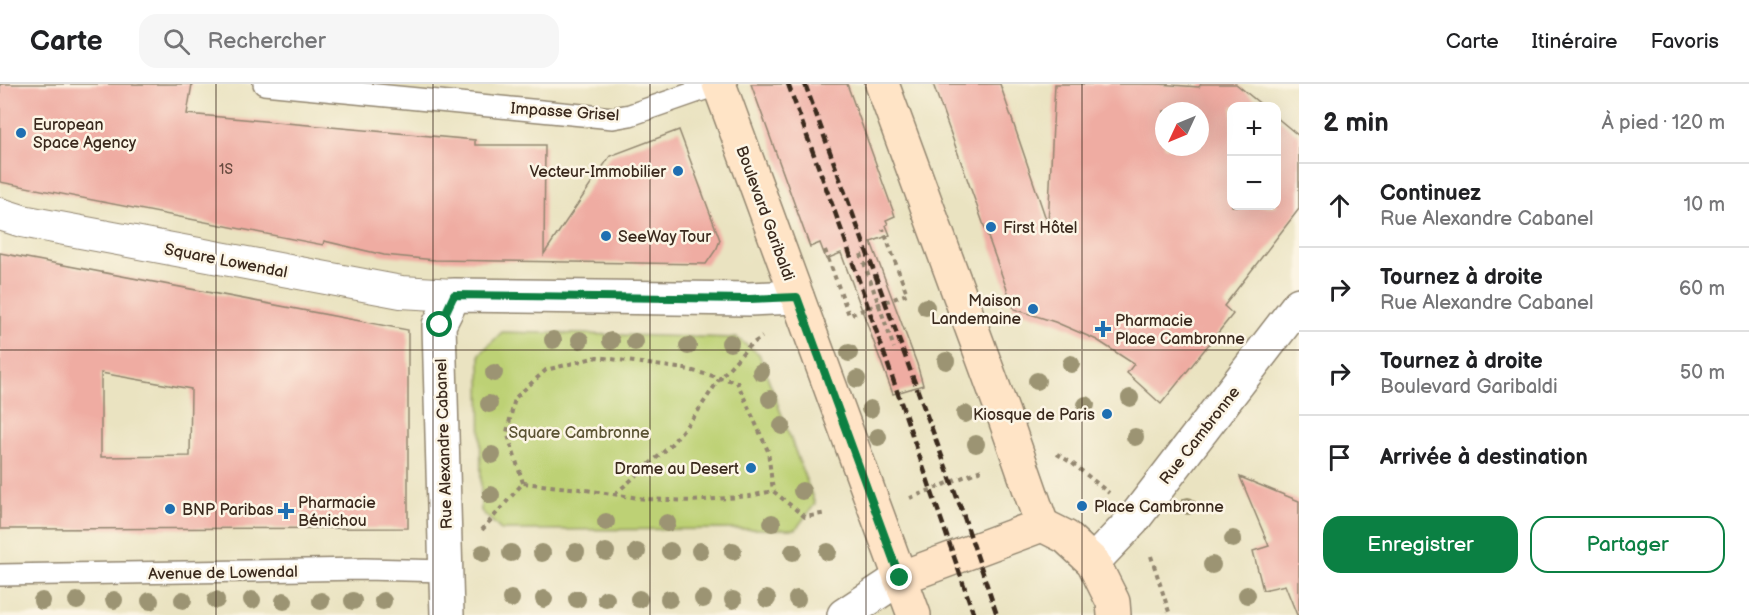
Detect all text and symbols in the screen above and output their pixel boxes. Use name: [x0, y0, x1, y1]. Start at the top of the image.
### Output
search box: [139, 14, 559, 68]
text: Carte: [30, 25, 103, 58]
icon: search: [160, 25, 193, 58]
text: Rechercher: [208, 28, 326, 55]
text: Carte: [1446, 29, 1499, 54]
text: Itinéraire: [1532, 29, 1618, 54]
text: Favoris: [1651, 29, 1719, 54]
street label: Impasse Grisel: [510, 99, 620, 126]
north arrow: [1155, 102, 1209, 156]
map controls: [1227, 102, 1281, 210]
button: +: [1227, 102, 1281, 156]
text: 2 min: [1323, 108, 1389, 139]
text: À pied · 120 m: [1601, 111, 1725, 135]
place label: European Space Agency: [33, 116, 137, 153]
marker: European Space Agency: [14, 126, 28, 140]
street label: Boulevard Garibaldi: [731, 143, 798, 284]
button: −: [1227, 156, 1281, 210]
house number: 1S: [219, 161, 233, 178]
place label: Vecteur-Immobilier: [530, 163, 666, 182]
marker: Vecteur-Immobilier: [671, 164, 685, 178]
text: Continuez: [1380, 180, 1481, 207]
icon: ahead: [1323, 189, 1356, 222]
text: 10 m: [1684, 193, 1725, 217]
text: Rue Alexandre Cabanel: [1380, 207, 1593, 231]
place label: First Hôtel: [1003, 219, 1077, 238]
marker: First Hôtel: [984, 220, 998, 234]
place label: SeeWay Tour: [618, 228, 711, 247]
marker: SeeWay Tour: [599, 229, 613, 243]
street label: Square Lowendal: [163, 240, 289, 283]
text: Tournez à droite: [1380, 264, 1543, 291]
icon: right: [1323, 273, 1356, 306]
text: 60 m: [1679, 277, 1725, 301]
text: Rue Alexandre Cabanel: [1380, 291, 1593, 315]
place label: Maison Landemaine: [931, 292, 1021, 329]
marker: Maison Landemaine: [1026, 302, 1040, 316]
route start: [426, 311, 452, 337]
place label: Pharmacie Place Cambronne: [1115, 312, 1245, 349]
marker: Pharmacie Place Cambronne: [1096, 322, 1110, 336]
text: Tournez à droite: [1380, 348, 1543, 375]
icon: right: [1323, 357, 1356, 390]
street label: Rue Alexandre Cabanel: [432, 358, 457, 530]
text: 50 m: [1680, 361, 1725, 385]
text: Boulevard Garibaldi: [1380, 375, 1558, 399]
street label: Rue Cambronne: [1156, 383, 1245, 489]
place label: Kiosque de Paris: [973, 406, 1095, 425]
marker: Kiosque de Paris: [1100, 407, 1114, 421]
park label: Square Cambronne: [508, 424, 650, 443]
icon: arrive: [1323, 441, 1356, 474]
text: Arrivée à destination: [1380, 444, 1588, 471]
place label: Drame au Desert: [614, 460, 739, 479]
marker: Drame au Desert: [744, 461, 758, 475]
place label: Pharmacie Bénichou: [298, 494, 376, 531]
place label: Place Cambronne: [1094, 498, 1224, 517]
marker: Place Cambronne: [1075, 499, 1089, 513]
place label: BNP Paribas: [182, 501, 273, 520]
marker: BNP Paribas: [163, 502, 177, 516]
marker: Pharmacie Bénichou: [279, 504, 293, 518]
button: Enregistrer: [1323, 516, 1518, 573]
button: Partager: [1530, 516, 1725, 573]
street label: Avenue de Lowendal: [148, 563, 298, 584]
route end: [886, 564, 912, 590]

